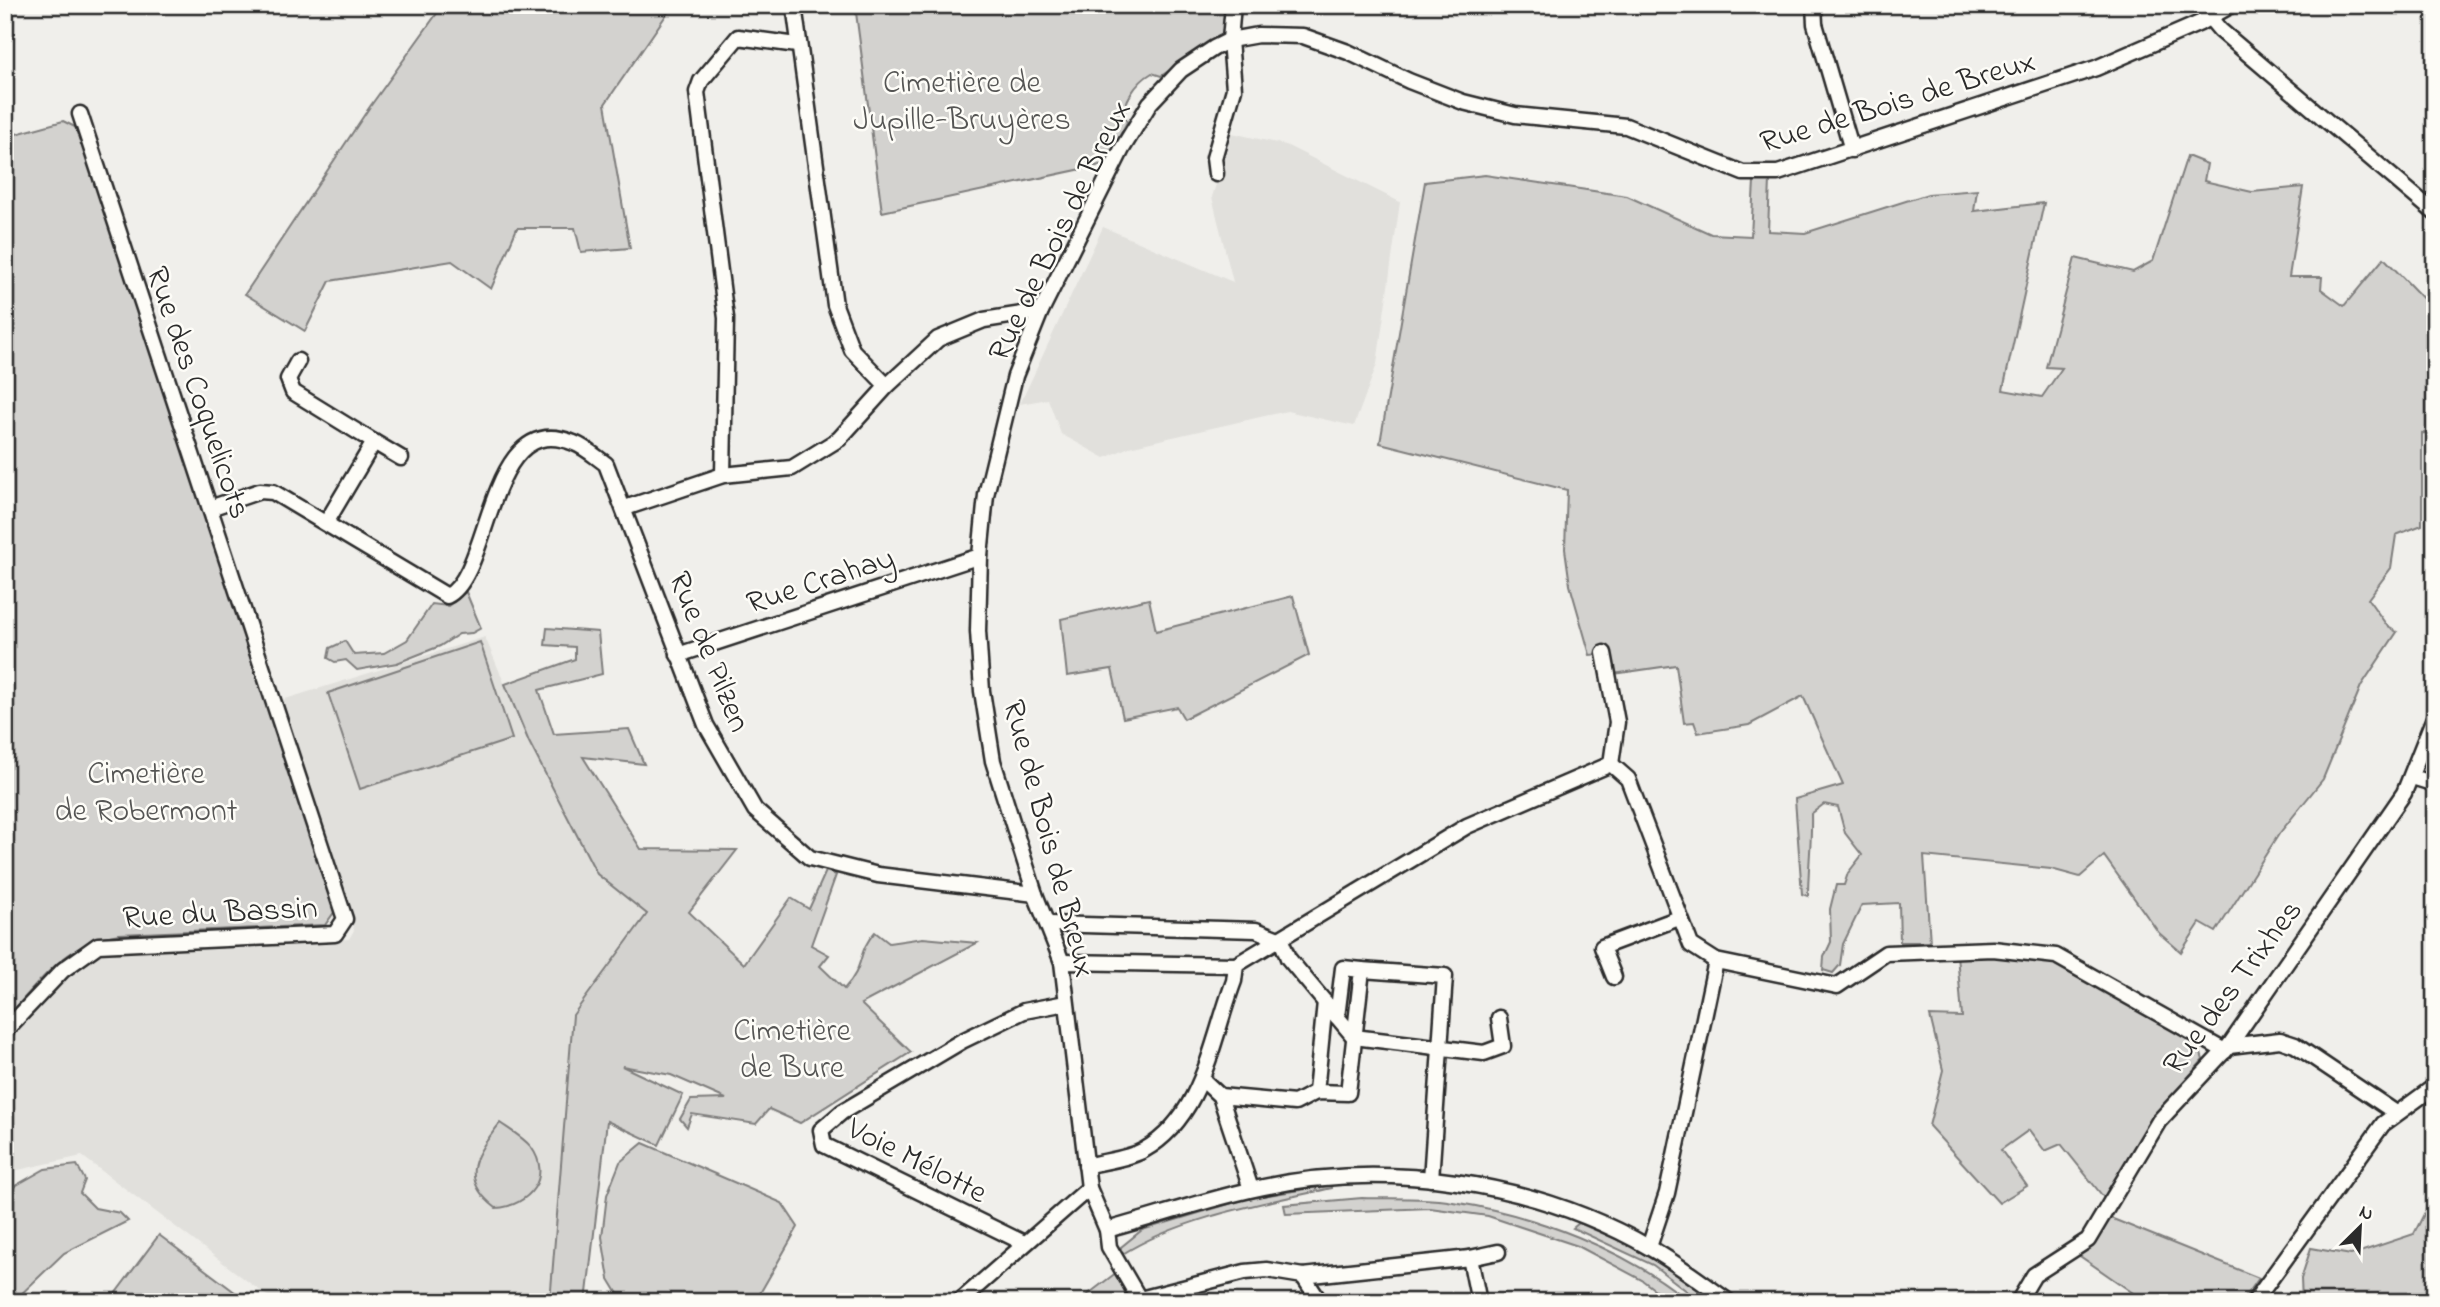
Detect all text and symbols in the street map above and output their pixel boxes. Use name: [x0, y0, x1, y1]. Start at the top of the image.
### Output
street label: Rue de Bois de Breux: [1755, 39, 2041, 168]
park label: Cimetière de Jupille-Bruyères: [853, 61, 1071, 145]
street label: Rue de Bois de Breux: [977, 93, 1145, 370]
street label: Rue des Coquelicots: [132, 261, 262, 526]
street label: Rue Crahay: [741, 536, 901, 628]
street label: Rue de Pilzen: [654, 565, 761, 740]
street label: Rue de Bois de Breux: [988, 695, 1107, 983]
park label: Cimetière de Robermont: [55, 752, 238, 836]
street label: Rue du Bassin: [121, 886, 319, 943]
street label: Rue des Trixhes: [2152, 890, 2315, 1086]
park label: Cimetière de Bure: [733, 1009, 851, 1093]
street label: Voie Mélotte: [837, 1106, 995, 1218]
north arrow: [2324, 1192, 2394, 1262]
text: N: [2355, 1199, 2377, 1229]

